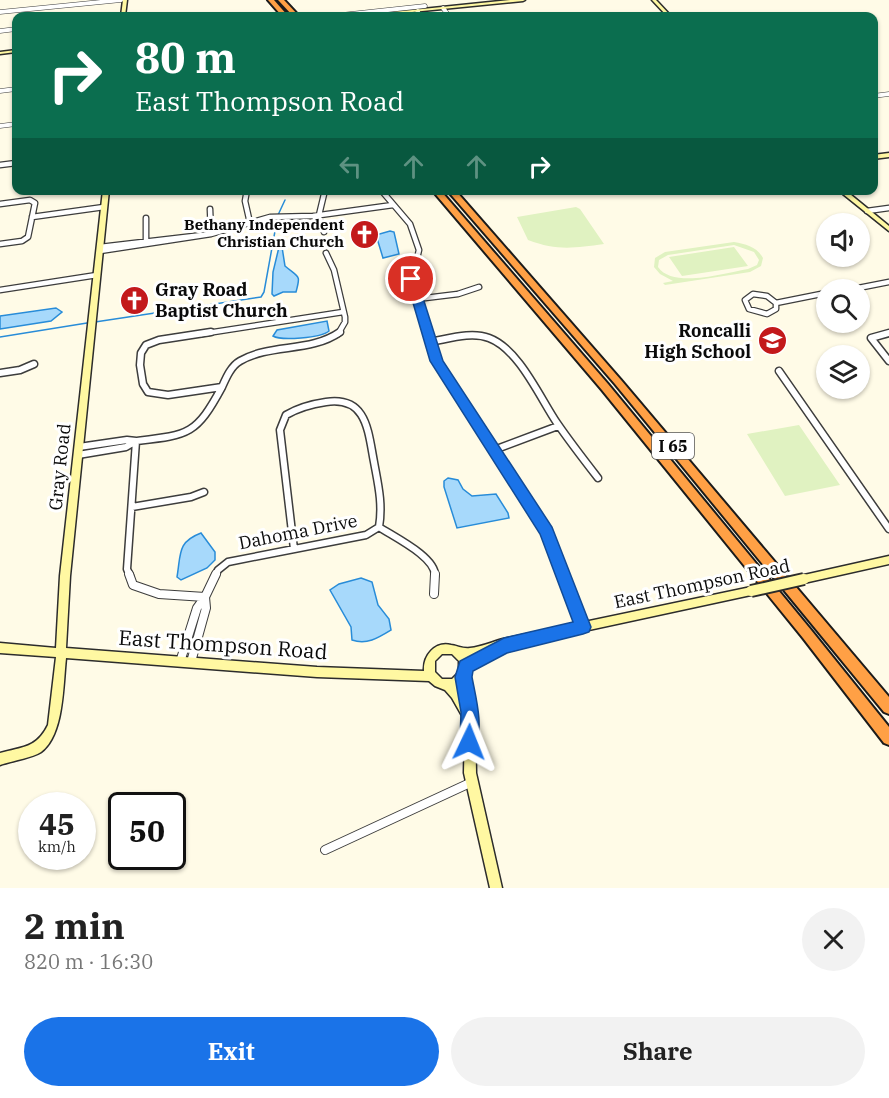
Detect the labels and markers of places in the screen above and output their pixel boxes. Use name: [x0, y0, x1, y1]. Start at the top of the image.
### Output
place label: Bethany Independent Christian Church: [184, 215, 344, 251]
church icon: Bethany Independent Christian Church: [349, 218, 381, 250]
pin: [385, 253, 436, 304]
place label: Gray Road Baptist Church: [155, 278, 288, 322]
church icon: Gray Road Baptist Church: [118, 284, 150, 316]
place label: Roncalli High School: [644, 319, 751, 363]
school or university icon: Roncalli High School: [756, 325, 788, 357]

